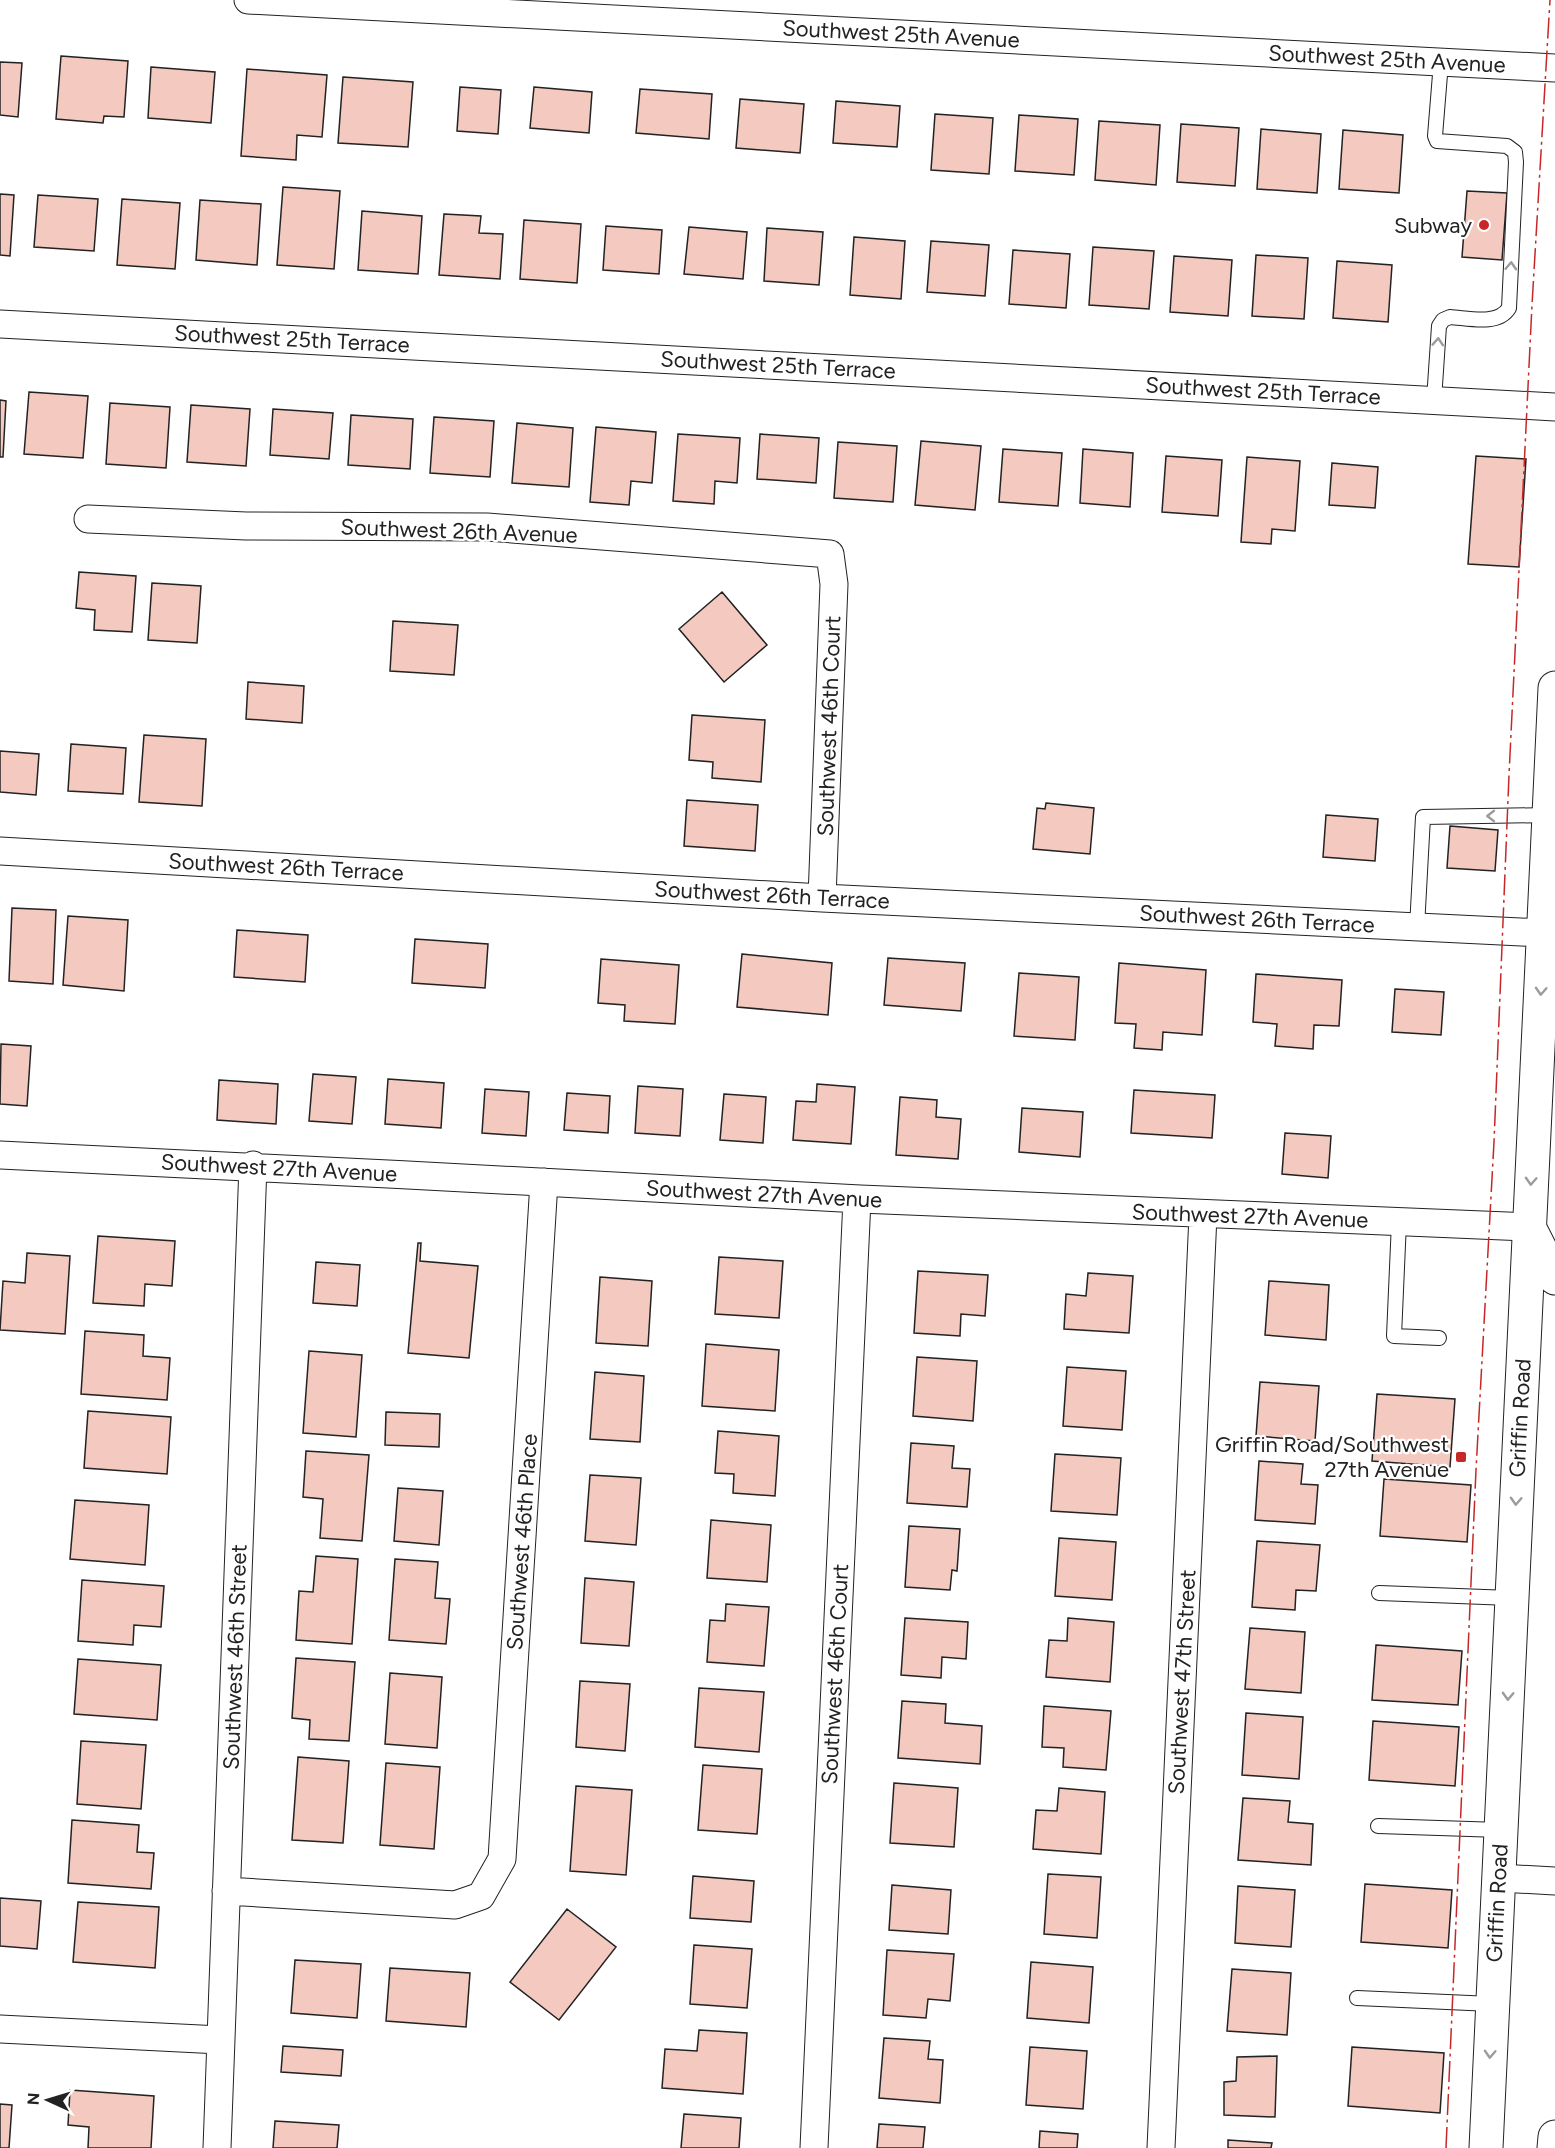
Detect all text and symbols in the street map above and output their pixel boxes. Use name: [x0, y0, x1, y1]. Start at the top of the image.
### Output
street label: Southwest 25th Avenue: [782, 14, 1020, 54]
street label: Southwest 25th Avenue: [1268, 39, 1506, 79]
place label: Subway: [1394, 212, 1472, 239]
marker: Subway: [1477, 218, 1491, 232]
one-way arrow: [1504, 262, 1517, 271]
street label: Southwest 25th Terrace: [174, 319, 410, 359]
one-way arrow: [1431, 337, 1444, 346]
street label: Southwest 25th Terrace: [660, 345, 896, 385]
street label: Southwest 25th Terrace: [1145, 371, 1381, 411]
street label: Southwest 26th Avenue: [340, 513, 578, 549]
street label: Southwest 46th Court: [812, 615, 846, 837]
one-way arrow: [1486, 810, 1495, 822]
street label: Southwest 26th Terrace: [168, 847, 404, 887]
street label: Southwest 26th Terrace: [654, 875, 890, 915]
street label: Southwest 26th Terrace: [1139, 899, 1375, 939]
one-way arrow: [1534, 987, 1547, 996]
street label: Southwest 27th Avenue: [160, 1148, 398, 1188]
street label: Southwest 27th Avenue: [645, 1174, 883, 1214]
one-way arrow: [1525, 1176, 1538, 1185]
street label: Southwest 27th Avenue: [1131, 1198, 1369, 1234]
street label: Griffin Road: [1503, 1358, 1537, 1478]
place label: Griffin Road/Southwest 27th Avenue: [1215, 1431, 1449, 1483]
street label: Southwest 46th Place: [501, 1433, 543, 1651]
marker: Griffin Road/Southwest 27th Avenue: [1454, 1450, 1468, 1464]
one-way arrow: [1509, 1497, 1522, 1506]
street label: Southwest 46th Street: [218, 1544, 252, 1770]
street label: Southwest 46th Court: [816, 1563, 854, 1785]
street label: Southwest 47th Street: [1163, 1569, 1201, 1795]
one-way arrow: [1501, 1692, 1514, 1701]
street label: Griffin Road: [1480, 1843, 1514, 1963]
one-way arrow: [1483, 2050, 1496, 2059]
north arrow: [18, 2070, 78, 2130]
text: N: [24, 2092, 43, 2106]

